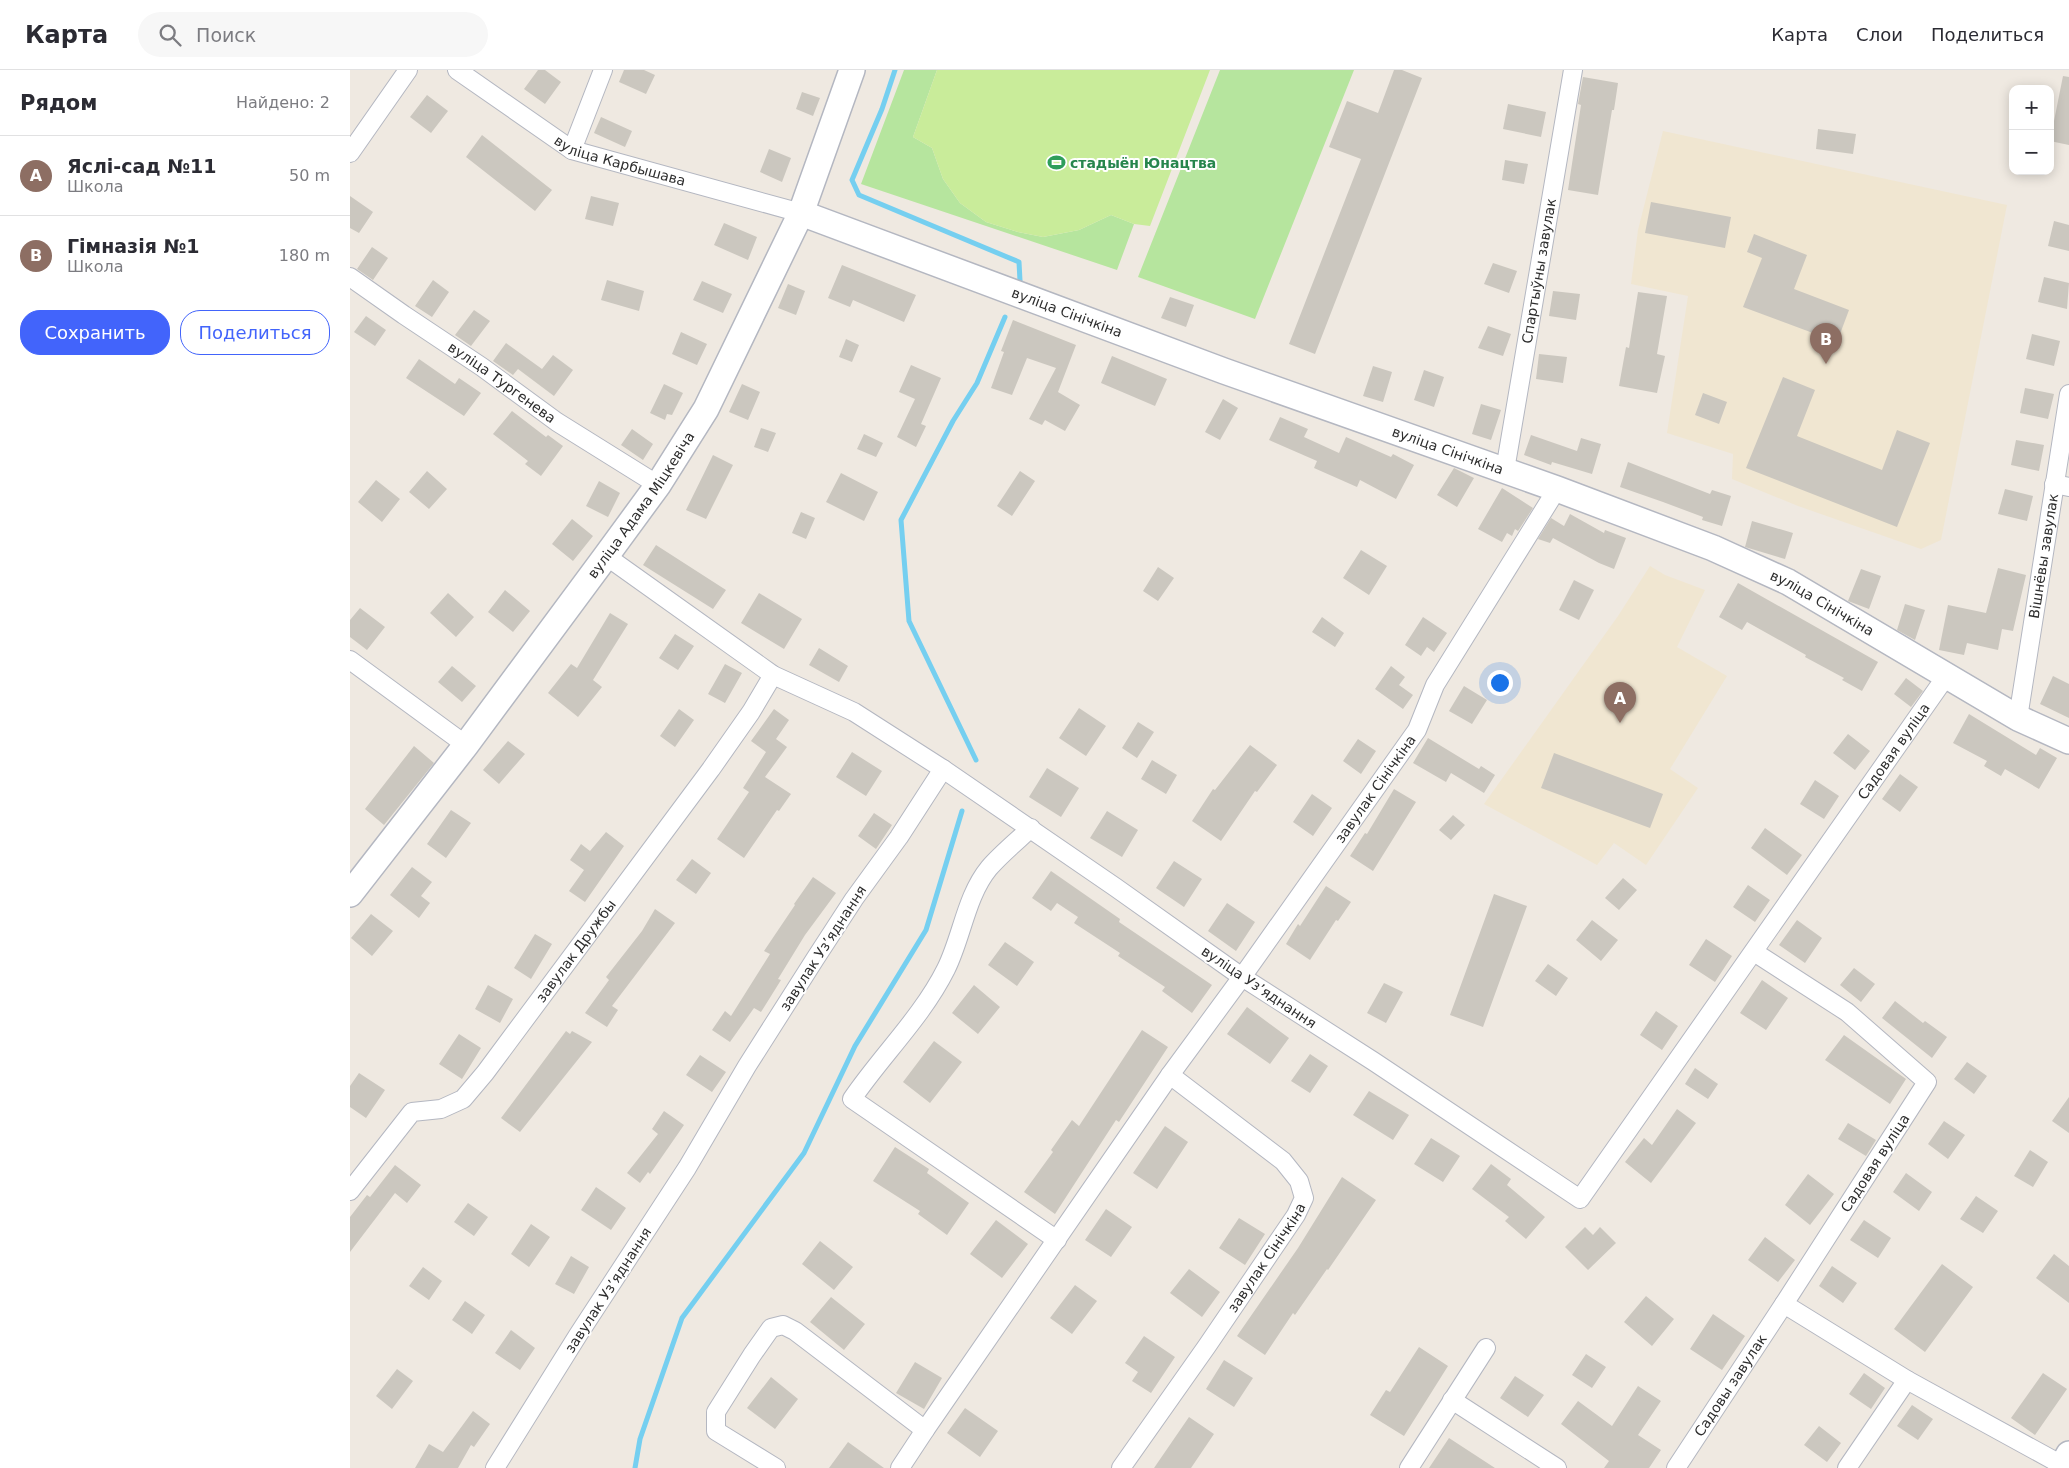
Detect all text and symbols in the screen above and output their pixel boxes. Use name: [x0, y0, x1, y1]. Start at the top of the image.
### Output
search box: [138, 12, 488, 57]
text: Карта: [25, 21, 108, 49]
icon: search: [156, 21, 184, 49]
text: Поиск: [196, 24, 256, 46]
text: Карта: [1771, 24, 1828, 45]
text: Слои: [1856, 24, 1903, 45]
text: Поделиться: [1931, 24, 2044, 45]
map controls: [2009, 85, 2054, 175]
button: +: [2009, 85, 2054, 130]
text: Рядом: [20, 91, 97, 115]
text: Найдено: 2: [236, 93, 330, 112]
button: −: [2009, 130, 2054, 175]
street label: вуліца Карбышава: [551, 132, 688, 189]
sports icon: стадыён Юнацтва: [1046, 153, 1066, 173]
text: Яслі-сад №11: [67, 155, 217, 177]
place label: стадыён Юнацтва: [1070, 155, 1216, 171]
text: A: [30, 166, 42, 185]
text: 50 m: [289, 166, 330, 185]
text: Школа: [67, 177, 124, 196]
street label: Спартыўны завулак: [1519, 197, 1559, 345]
text: Гімназія №1: [67, 235, 200, 257]
text: B: [30, 246, 42, 265]
text: 180 m: [279, 246, 330, 265]
text: Школа: [67, 257, 124, 276]
street label: вуліца Сінічкіна: [1009, 284, 1125, 340]
button: Сохранить: [20, 310, 170, 355]
button: Поделиться: [180, 310, 330, 355]
pin: B: [1810, 323, 1842, 364]
street label: вуліца Тургенева: [445, 339, 559, 426]
street label: вуліца Сінічкіна: [1390, 423, 1506, 477]
street label: вуліца Адама Міцкевіча: [584, 429, 698, 581]
street label: Вішнёвы завулак: [2026, 492, 2061, 620]
street label: вуліца Сінічкіна: [1768, 567, 1877, 639]
your location: [1487, 670, 1513, 696]
pin: A: [1604, 682, 1636, 723]
street label: Садовая вуліца: [1854, 700, 1933, 803]
street label: завулак Сінічкіна: [1332, 732, 1419, 846]
street label: завулак Узʼяднання: [777, 882, 869, 1014]
street label: завулак Дружбы: [533, 897, 619, 1005]
street label: вуліца Узʼяднання: [1199, 943, 1319, 1031]
street label: Садовая вуліца: [1837, 1111, 1913, 1215]
street label: завулак Сінічкіна: [1224, 1200, 1309, 1315]
street label: завулак Узʼяднання: [562, 1224, 654, 1356]
street label: Садовы завулак: [1691, 1331, 1770, 1439]

